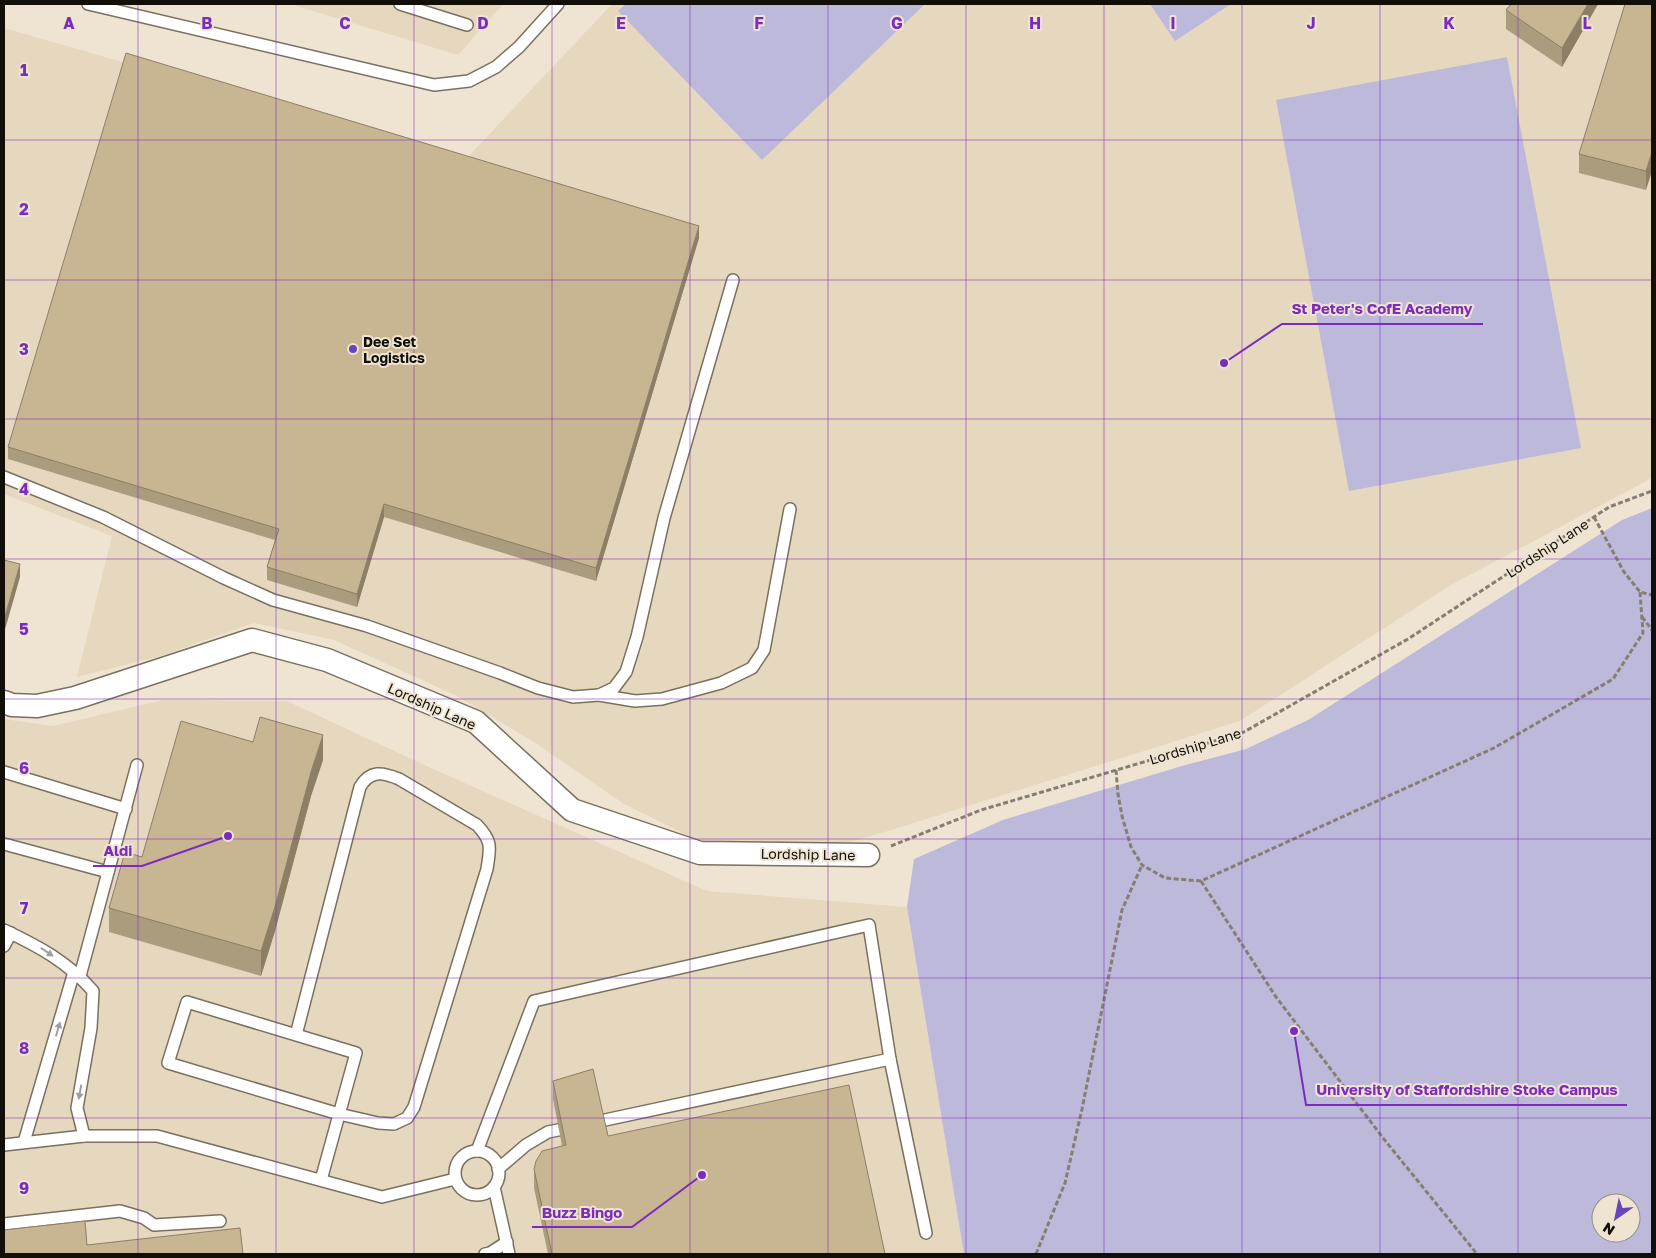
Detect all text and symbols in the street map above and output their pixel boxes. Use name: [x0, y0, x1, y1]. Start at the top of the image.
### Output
text: A: [63, 13, 75, 33]
text: B: [201, 13, 213, 33]
text: C: [339, 13, 351, 33]
text: D: [477, 13, 489, 33]
text: E: [616, 13, 626, 33]
text: F: [754, 13, 764, 33]
text: G: [891, 13, 903, 33]
text: H: [1029, 13, 1041, 33]
text: I: [1170, 13, 1176, 33]
text: J: [1306, 13, 1316, 33]
text: K: [1443, 13, 1455, 33]
text: L: [1582, 13, 1592, 33]
text: 1: [20, 60, 28, 80]
text: 2: [19, 199, 29, 219]
callout: St Peter's CofE Academy: [1282, 294, 1483, 324]
text: St Peter's CofE Academy: [1291, 299, 1473, 317]
place label: Dee Set Logistics: [363, 333, 425, 366]
text: 3: [19, 339, 29, 359]
marker: Dee Set Logistics: [347, 343, 359, 355]
text: 4: [19, 479, 29, 499]
street label: Lordship Lane: [1503, 515, 1591, 581]
text: 5: [19, 619, 29, 639]
street label: Lordship Lane: [385, 679, 479, 733]
street label: Lordship Lane: [1147, 724, 1243, 768]
text: 6: [19, 758, 29, 778]
callout: Aldi: [93, 836, 142, 866]
text: Aldi: [104, 841, 132, 859]
street label: Lordship Lane: [760, 845, 856, 863]
text: 7: [20, 898, 29, 918]
one-way arrow: [40, 947, 54, 957]
one-way arrow: [55, 1021, 63, 1036]
text: 8: [19, 1038, 29, 1058]
callout: University of Staffordshire Stoke Campus: [1306, 1075, 1627, 1105]
text: University of Staffordshire Stoke Campus: [1316, 1080, 1618, 1098]
one-way arrow: [75, 1084, 83, 1100]
text: 9: [19, 1178, 29, 1198]
north arrow: [1591, 1193, 1641, 1243]
callout: Buzz Bingo: [532, 1197, 632, 1227]
text: Buzz Bingo: [542, 1203, 622, 1221]
text: N: [1600, 1219, 1618, 1239]

